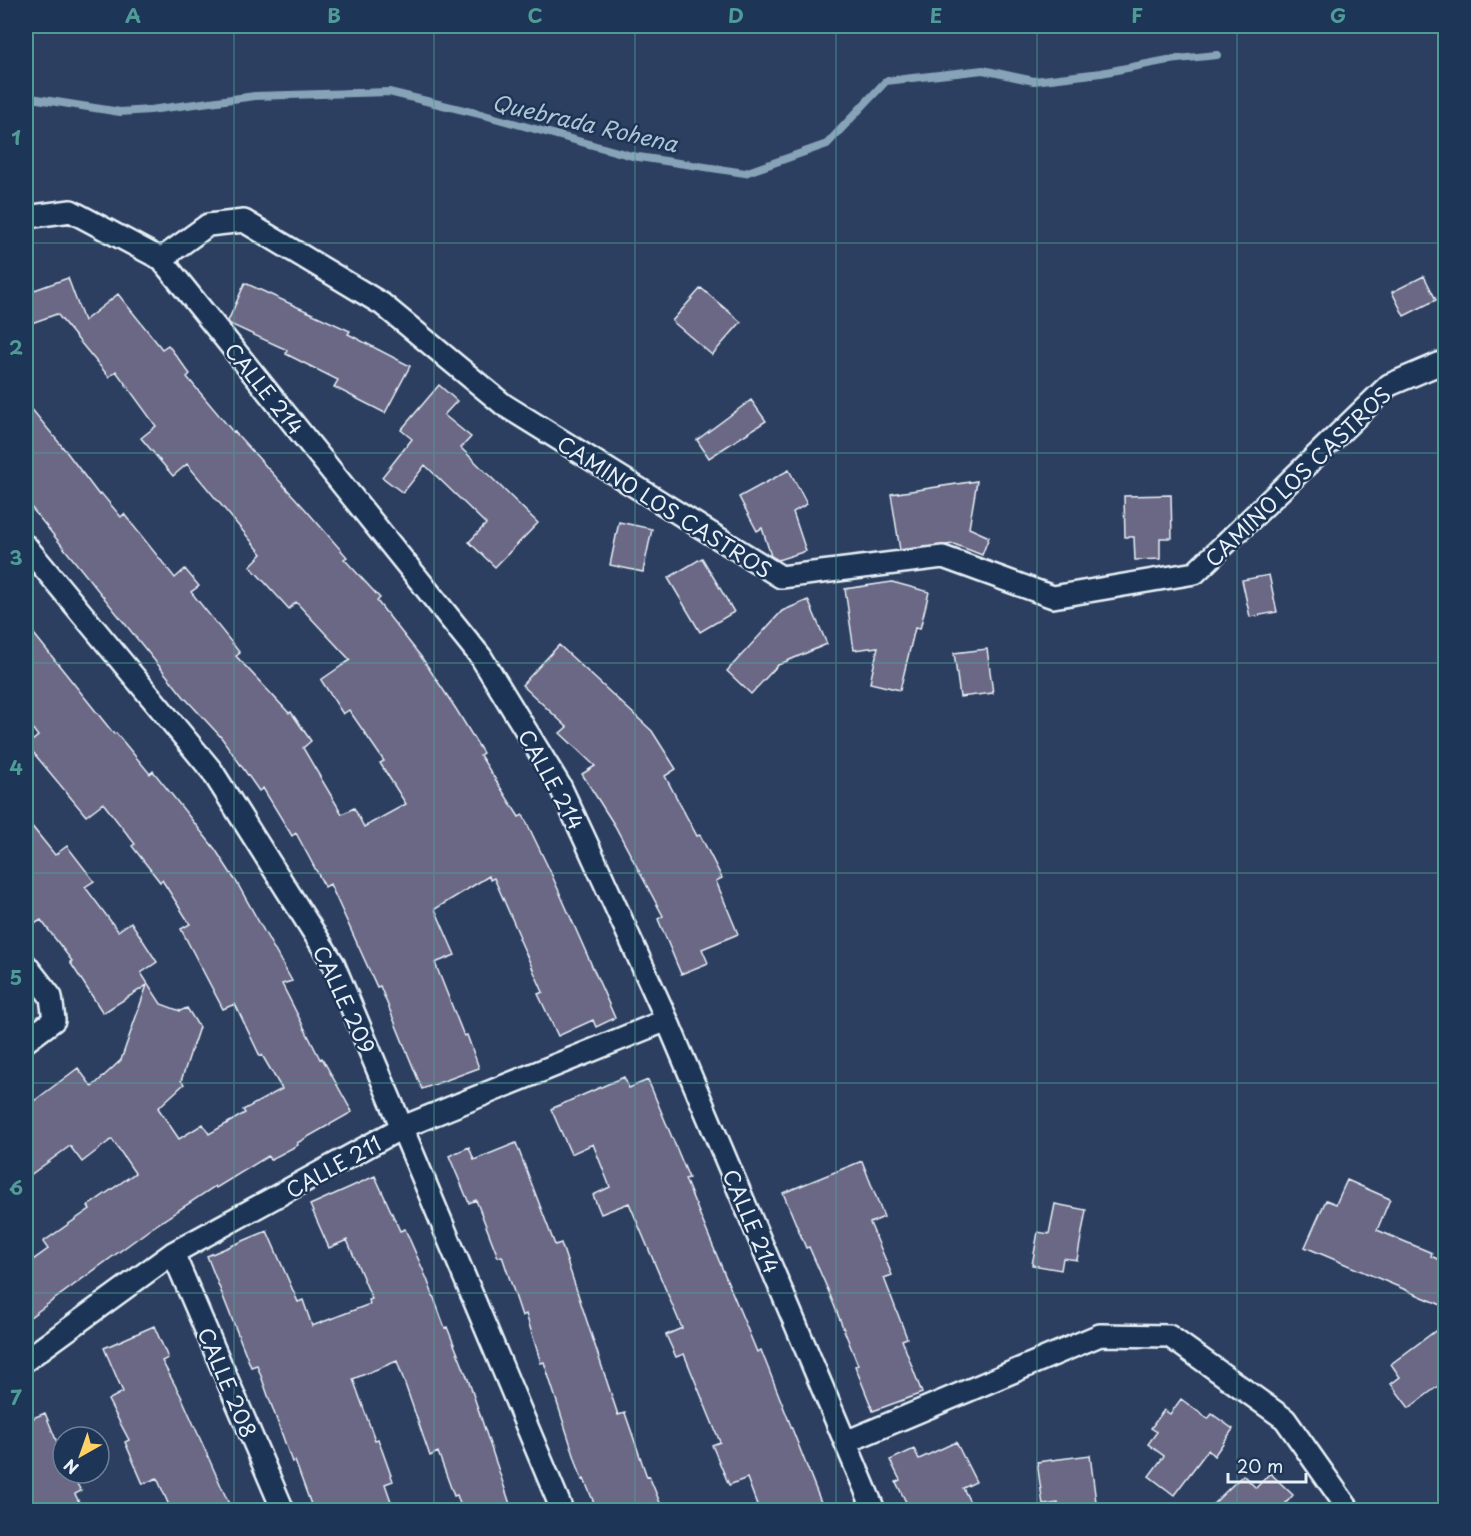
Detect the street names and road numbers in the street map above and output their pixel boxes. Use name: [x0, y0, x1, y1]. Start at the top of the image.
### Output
street label: CALLE 214: [218, 335, 312, 441]
street label: CAMINO LOS CASTROS: [1197, 378, 1397, 574]
street label: CAMINO LOS CASTROS: [551, 427, 779, 585]
street label: CALLE 214: [511, 723, 593, 835]
street label: CALLE 209: [306, 940, 384, 1058]
street label: CALLE 211: [279, 1127, 387, 1205]
street label: CALLE 214: [716, 1164, 788, 1278]
street label: CALLE 208: [190, 1322, 266, 1442]

